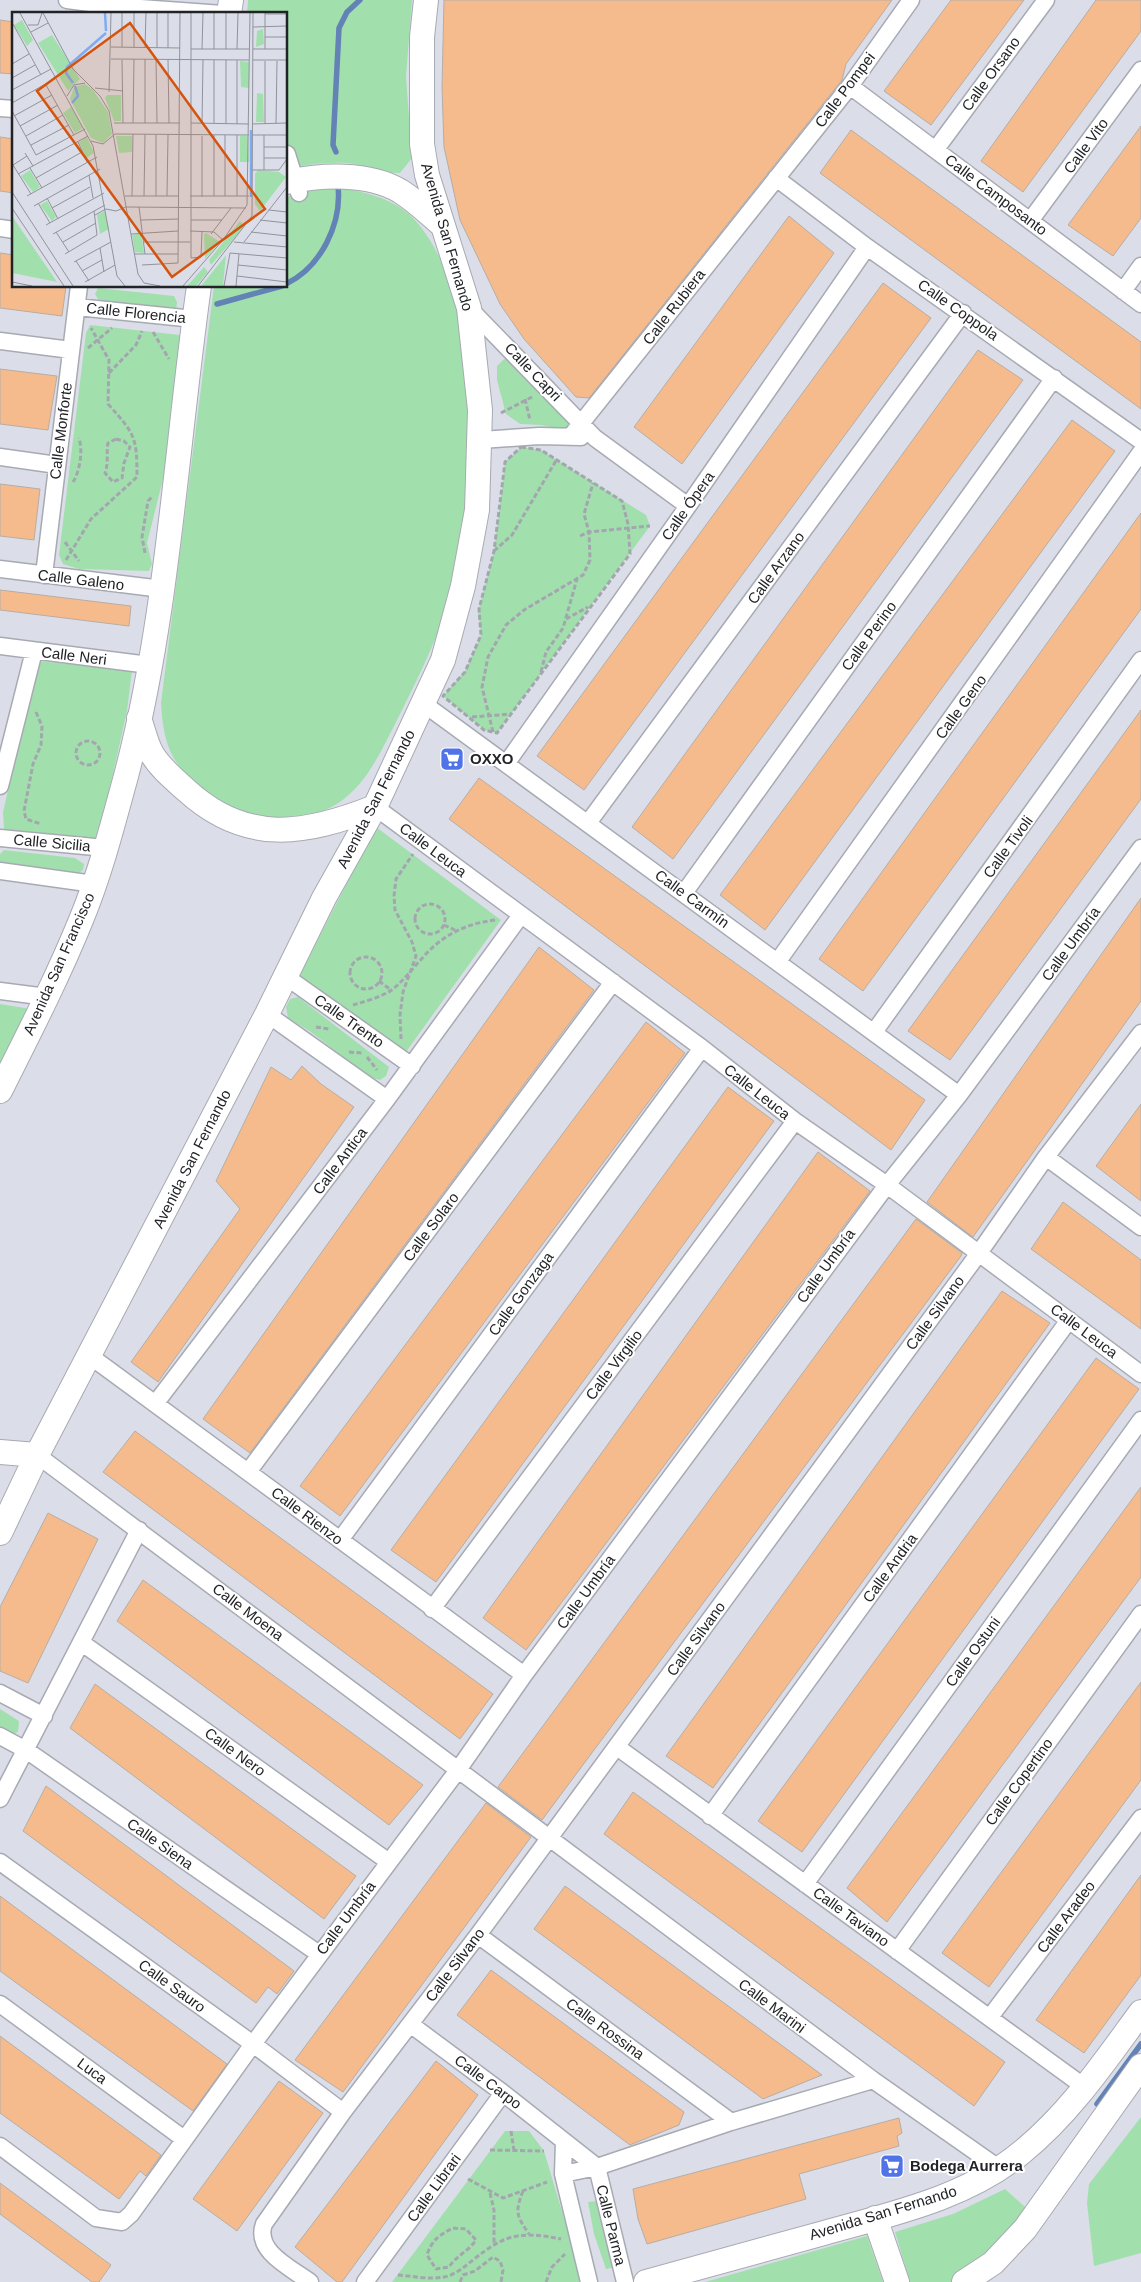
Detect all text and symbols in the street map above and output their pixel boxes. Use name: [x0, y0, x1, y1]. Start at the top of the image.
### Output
inset map: [12, 12, 288, 288]
street label: Calle Orsano: [958, 33, 1023, 114]
street label: Calle Pompei: [811, 49, 878, 130]
street label: Calle Vito: [1060, 115, 1111, 177]
street label: Calle Camposanto: [942, 151, 1051, 239]
street label: Avenida San Fernando: [418, 161, 477, 313]
street label: Calle Rubiera: [639, 265, 709, 348]
street label: Calle Coppola: [915, 276, 1002, 344]
street label: Calle Florencia: [85, 299, 187, 326]
street label: Calle Capri: [501, 339, 565, 404]
street label: Calle Monforte: [46, 381, 75, 480]
street label: Calle Ópera: [658, 468, 718, 543]
street label: Calle Arzano: [744, 528, 807, 607]
street label: Calle Galeno: [37, 566, 125, 593]
street label: Calle Perino: [838, 598, 899, 674]
street label: Calle Neri: [40, 643, 108, 668]
street label: Calle Geno: [932, 671, 990, 742]
street label: Avenida San Fernando: [333, 727, 418, 871]
supermarket icon: OXXO: [439, 746, 465, 772]
place label: OXXO: [470, 750, 514, 767]
street label: Calle Tivoli: [979, 812, 1036, 881]
street label: Calle Leuca: [397, 819, 471, 881]
street label: Calle Sicilia: [13, 831, 92, 854]
street label: Calle Carmín: [652, 866, 733, 931]
street label: Avenida San Francisco: [19, 890, 98, 1038]
street label: Calle Umbría: [1038, 903, 1104, 984]
street label: Calle Trento: [311, 990, 387, 1051]
street label: Calle Leuca: [721, 1061, 794, 1123]
street label: Avenida San Fernando: [149, 1087, 234, 1231]
street label: Calle Antica: [309, 1123, 371, 1197]
street label: Calle Solaro: [399, 1189, 462, 1264]
street label: Calle Umbría: [793, 1225, 859, 1306]
street label: Calle Gonzaga: [485, 1248, 557, 1339]
street label: Calle Silvano: [902, 1272, 967, 1353]
street label: Calle Leuca: [1048, 1300, 1122, 1362]
street label: Calle Virgilio: [582, 1326, 645, 1403]
street label: Calle Rienzo: [268, 1483, 346, 1548]
street label: Calle Andria: [859, 1529, 921, 1605]
street label: Calle Umbría: [553, 1551, 619, 1632]
street label: Calle Moena: [210, 1579, 288, 1644]
street label: Calle Silvano: [663, 1598, 728, 1679]
street label: Calle Ostuni: [942, 1614, 1003, 1690]
street label: Calle Nero: [202, 1724, 269, 1779]
street label: Calle Copertino: [981, 1735, 1056, 1829]
street label: Calle Siena: [124, 1815, 197, 1873]
street label: Calle Umbría: [312, 1877, 379, 1958]
street label: Calle Aradeo: [1033, 1877, 1098, 1956]
street label: Calle Taviano: [810, 1883, 893, 1950]
street label: Calle Silvano: [421, 1925, 488, 2005]
street label: Calle Sauro: [136, 1956, 209, 2016]
street label: Calle Marini: [736, 1975, 809, 2036]
street label: Calle Rossina: [563, 1995, 648, 2063]
street label: Calle Carpo: [452, 2051, 525, 2112]
street label: Luca: [74, 2054, 111, 2087]
street label: Calle Librari: [403, 2150, 464, 2225]
supermarket icon: Bodega Aurrera: [879, 2153, 905, 2179]
place label: Bodega Aurrera: [910, 2157, 1023, 2174]
street label: Avenida San Fernando: [807, 2182, 959, 2243]
street label: Calle Parma: [593, 2183, 630, 2268]

